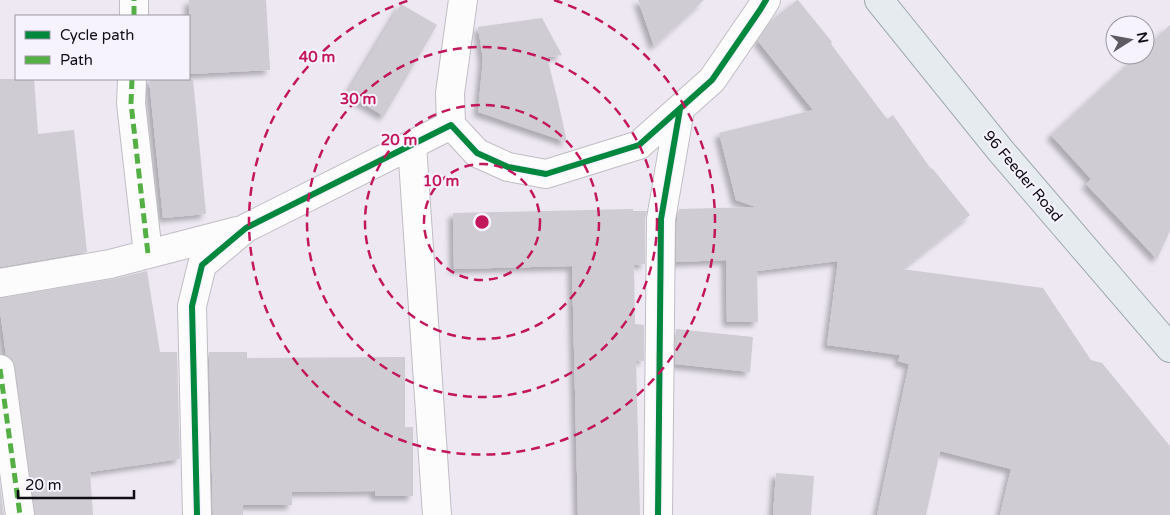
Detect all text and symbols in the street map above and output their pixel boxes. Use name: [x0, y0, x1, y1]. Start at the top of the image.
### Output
legend: [15, 15, 190, 80]
north arrow: [1105, 15, 1155, 65]
text: Cycle path: [60, 26, 134, 44]
text: N: [1133, 30, 1152, 45]
text: 40 m: [299, 48, 335, 66]
text: Path: [60, 51, 93, 69]
text: 30 m: [340, 90, 376, 108]
street label: 96 Feeder Road: [980, 127, 1066, 225]
text: 20 m: [381, 131, 417, 149]
text: 10 m: [423, 172, 459, 190]
centre of rings: [473, 213, 491, 231]
scale bar: [18, 468, 134, 500]
text: 20 m: [25, 476, 62, 494]

